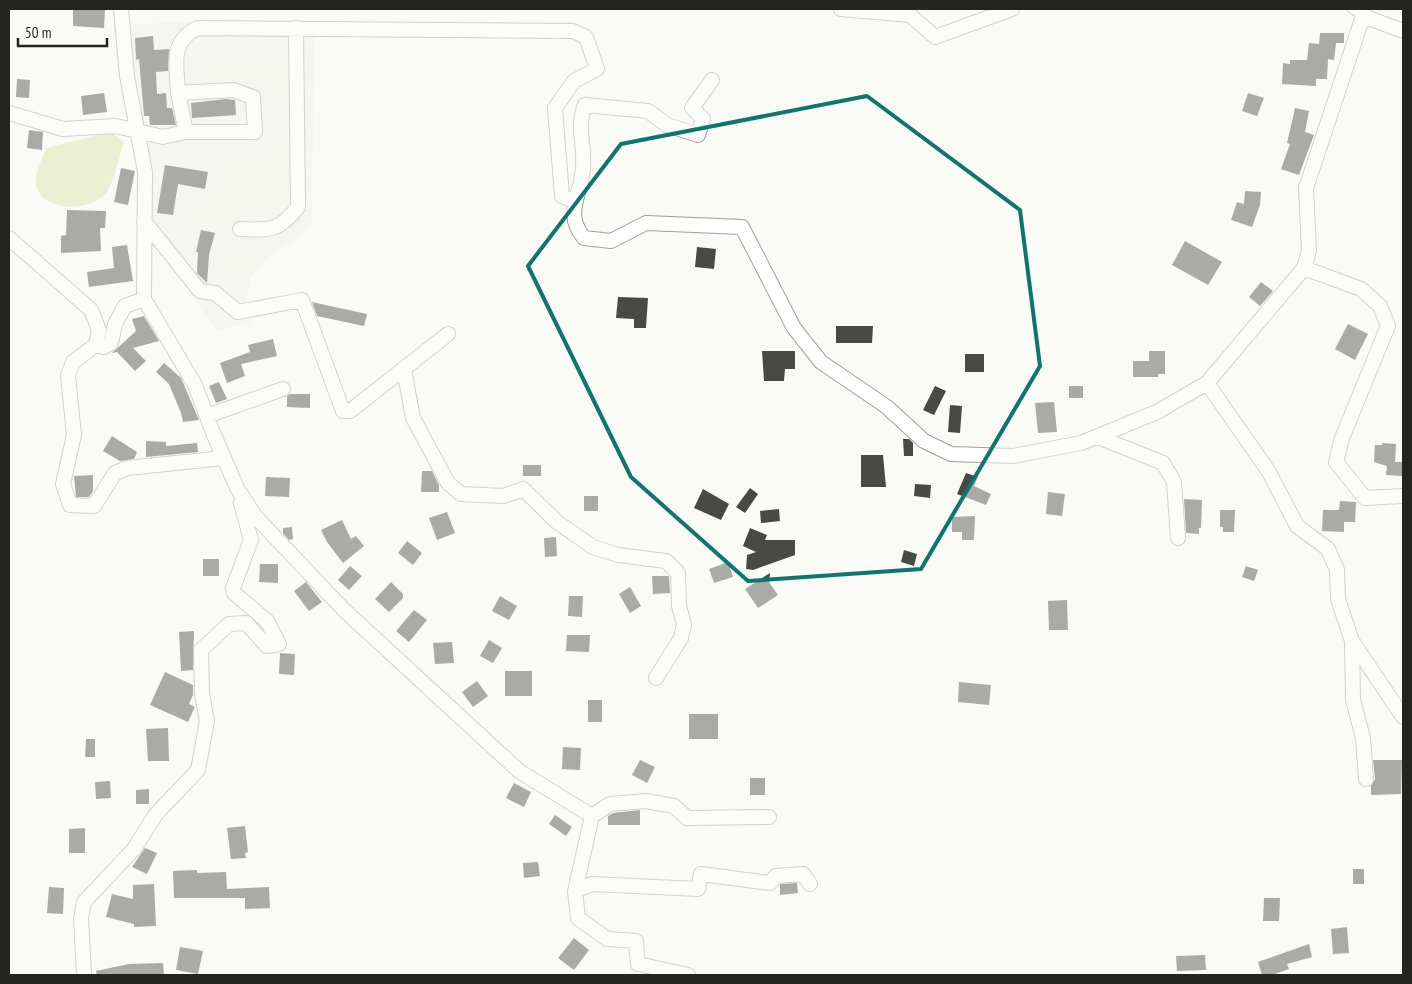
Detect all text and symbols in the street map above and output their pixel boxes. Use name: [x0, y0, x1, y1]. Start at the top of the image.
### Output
scale bar: [18, 15, 106, 47]
text: 50 m: [25, 23, 51, 42]

